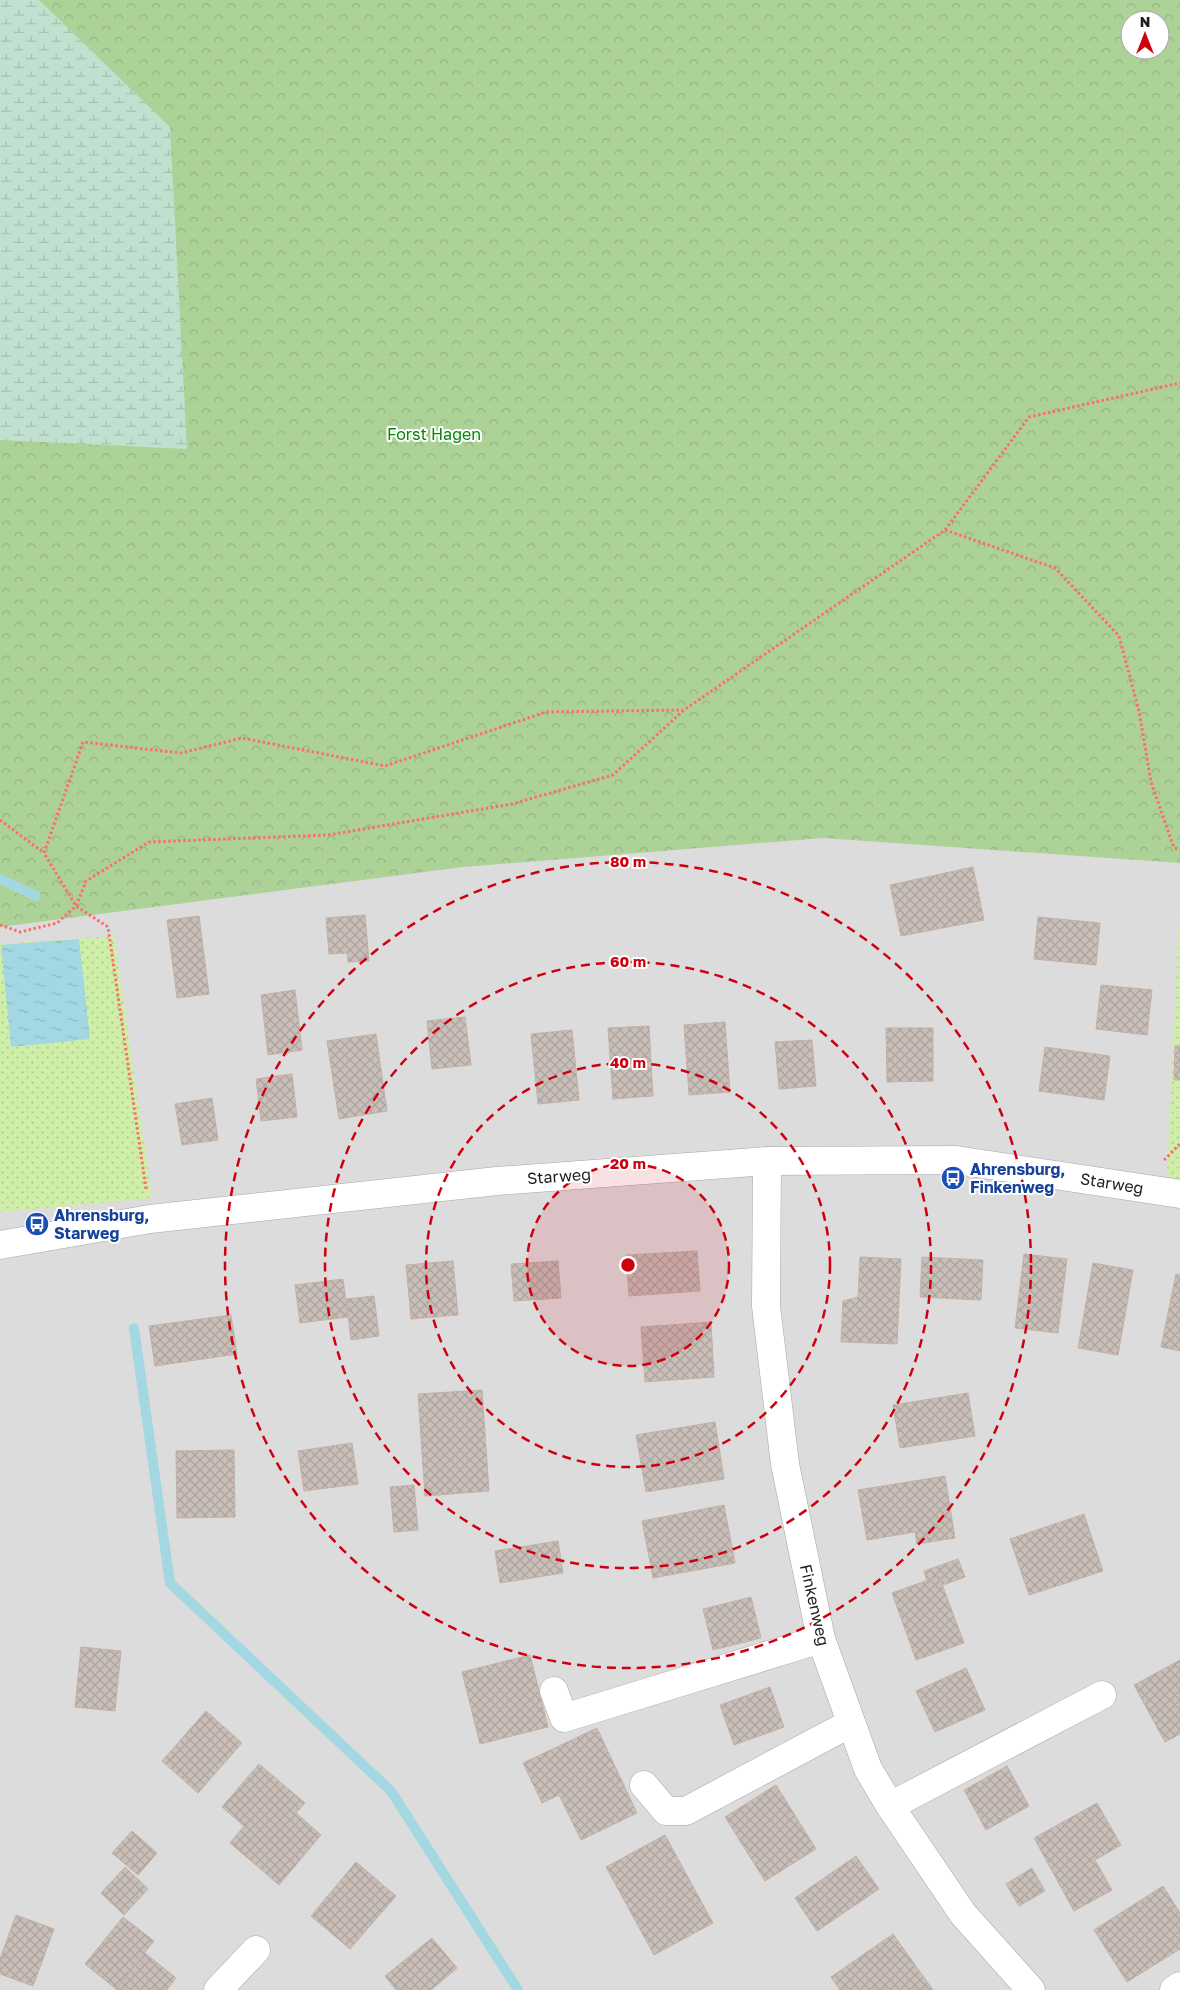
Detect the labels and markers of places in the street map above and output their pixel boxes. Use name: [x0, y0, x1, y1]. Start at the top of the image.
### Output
place label: Ahrensburg, Finkenweg: [970, 1159, 1065, 1197]
bus stop icon: Ahrensburg, Finkenweg: [940, 1165, 966, 1191]
place label: Ahrensburg, Starweg: [54, 1205, 149, 1243]
bus stop icon: Ahrensburg, Starweg: [24, 1211, 50, 1237]
centre of rings: [619, 1256, 637, 1274]

